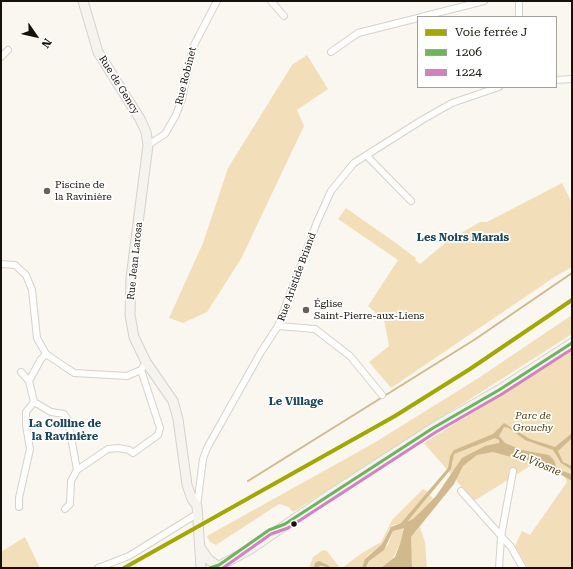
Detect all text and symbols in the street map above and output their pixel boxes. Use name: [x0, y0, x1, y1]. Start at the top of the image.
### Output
north arrow: [16, 16, 56, 56]
legend: [417, 16, 557, 88]
text: Voie ferrée J: [455, 25, 528, 39]
text: N: [39, 36, 54, 50]
text: 1206: [455, 45, 482, 59]
street label: Rue Robinet: [173, 46, 199, 106]
street label: Rue de Gency: [96, 53, 142, 117]
text: 1224: [455, 65, 482, 79]
place label: Piscine de la Ravinière: [55, 179, 112, 202]
marker: Piscine de la Ravinière: [42, 186, 52, 196]
street label: Rue Jean Larosa: [125, 221, 145, 301]
street label: Rue Aristide Briand: [275, 231, 319, 323]
district label: Les Noirs Marais: [417, 231, 509, 245]
place label: Église Saint-Pierre-aux-Liens: [314, 298, 424, 322]
marker: Église Saint-Pierre-aux-Liens: [301, 305, 311, 315]
district label: Le Village: [269, 395, 323, 409]
park label: Parc de Grouchy: [513, 410, 553, 434]
district label: La Colline de la Ravinière: [29, 417, 101, 443]
water label: La Viosne: [511, 447, 563, 479]
unlabelled marker: [289, 519, 299, 529]

